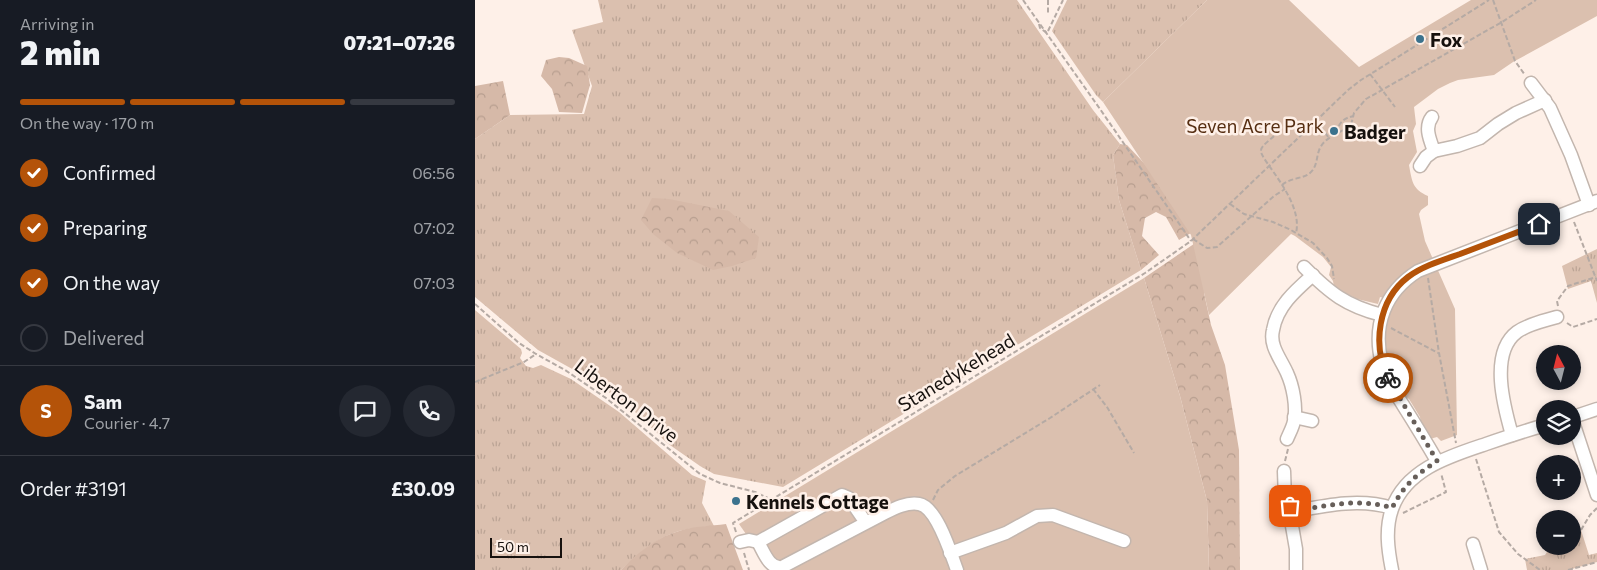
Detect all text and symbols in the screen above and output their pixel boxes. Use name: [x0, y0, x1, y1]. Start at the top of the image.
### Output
text: Arriving in: [20, 14, 94, 33]
place label: Fox: [1430, 28, 1463, 51]
text: 07:21–07:26: [344, 31, 455, 54]
text: 2 min: [20, 32, 100, 72]
marker: Fox: [1414, 33, 1426, 45]
text: On the way · 170 m: [20, 113, 154, 132]
park label: Seven Acre Park: [1186, 114, 1324, 137]
place label: Badger: [1344, 120, 1406, 143]
marker: Badger: [1328, 125, 1340, 137]
icon: check: [20, 159, 48, 187]
text: Confirmed: [63, 161, 156, 184]
text: 06:56: [412, 163, 455, 182]
pin: [1518, 203, 1560, 245]
icon: home: [1525, 210, 1553, 238]
icon: check: [20, 214, 48, 242]
text: Preparing: [63, 216, 147, 239]
text: 07:02: [413, 218, 455, 237]
icon: check: [20, 269, 48, 297]
text: On the way: [63, 271, 160, 294]
text: 07:03: [413, 273, 455, 292]
text: Delivered: [63, 326, 144, 349]
street label: Stanedykehead: [893, 328, 1019, 416]
north arrow: [1536, 345, 1581, 390]
map controls: [1536, 345, 1581, 555]
street label: Liberton Drive: [571, 353, 683, 447]
courier: [1363, 353, 1413, 403]
icon: bike: [1374, 364, 1402, 392]
button: chat: [339, 385, 391, 437]
button: phone: [403, 385, 455, 437]
text: Sam: [84, 390, 122, 413]
text: S: [40, 399, 52, 422]
button: layers: [1536, 400, 1581, 445]
text: Courier · 4.7: [84, 413, 170, 432]
button: +: [1536, 455, 1581, 500]
text: Order #3191: [20, 477, 127, 500]
text: £30.09: [391, 477, 455, 500]
pin: [1269, 485, 1311, 527]
place label: Kennels Cottage: [746, 490, 889, 513]
icon: bag: [1276, 492, 1304, 520]
marker: Kennels Cottage: [730, 495, 742, 507]
button: −: [1536, 510, 1581, 555]
scale bar: [490, 535, 563, 558]
text: 50 m: [497, 538, 529, 555]

